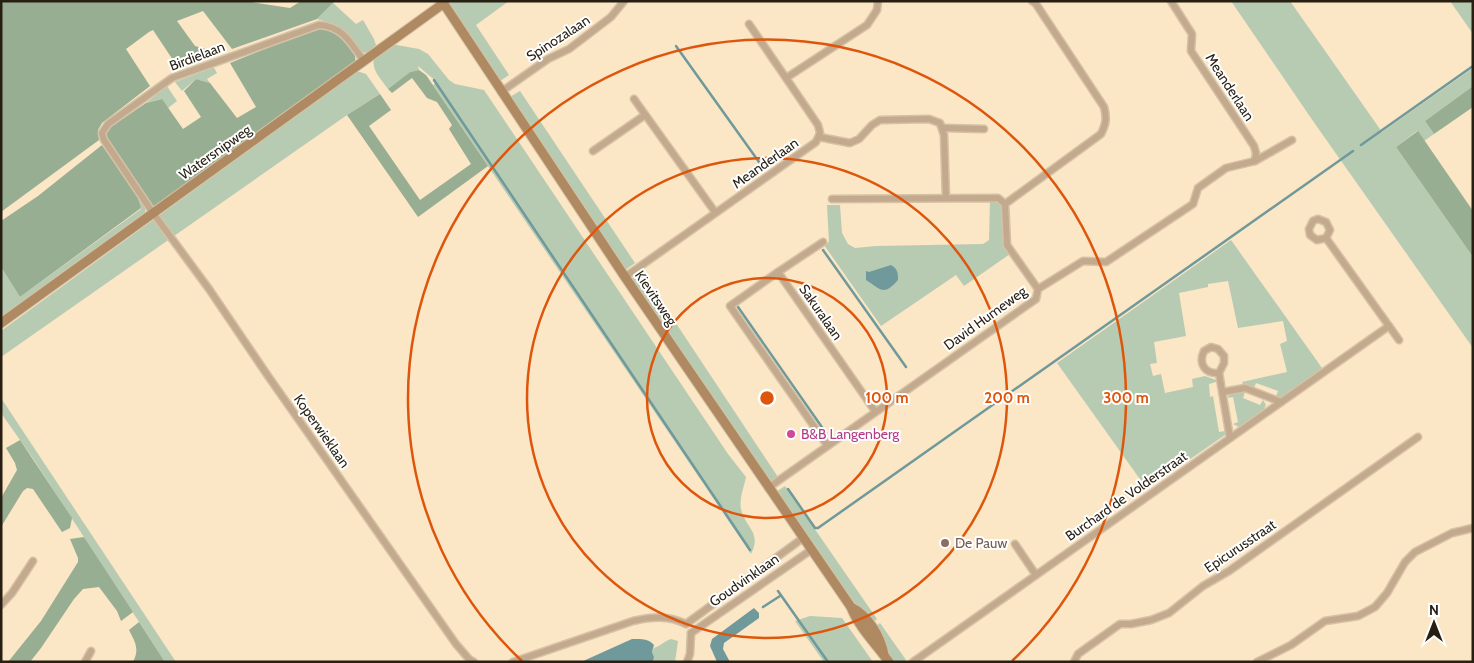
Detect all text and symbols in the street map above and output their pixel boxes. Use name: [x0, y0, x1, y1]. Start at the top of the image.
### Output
street label: Spinozalaan: [523, 11, 593, 65]
street label: Birdielaan: [167, 37, 227, 75]
street label: Meanderlaan: [1202, 50, 1259, 124]
street label: Watersnipweg: [175, 120, 255, 183]
street label: Meanderlaan: [728, 133, 802, 192]
street label: Kievitsweg: [631, 267, 682, 330]
street label: Sakuralaan: [795, 281, 847, 344]
street label: David Humeweg: [940, 281, 1031, 354]
centre of rings: [758, 389, 776, 407]
text: 100 m: [865, 389, 909, 407]
text: 200 m: [984, 389, 1030, 407]
text: 300 m: [1103, 389, 1149, 407]
street label: Koperwieklaan: [290, 391, 354, 471]
place label: B&B Langenberg: [801, 425, 900, 443]
marker: B&B Langenberg: [785, 428, 797, 440]
street label: Burchard de Volderstraat: [1062, 447, 1191, 545]
street label: Epicurusstraat: [1201, 515, 1279, 577]
place label: De Pauw: [955, 534, 1007, 552]
marker: De Pauw: [939, 537, 951, 549]
street label: Goudvinklaan: [706, 549, 782, 611]
north arrow: [1409, 598, 1459, 648]
text: N: [1429, 601, 1439, 619]

